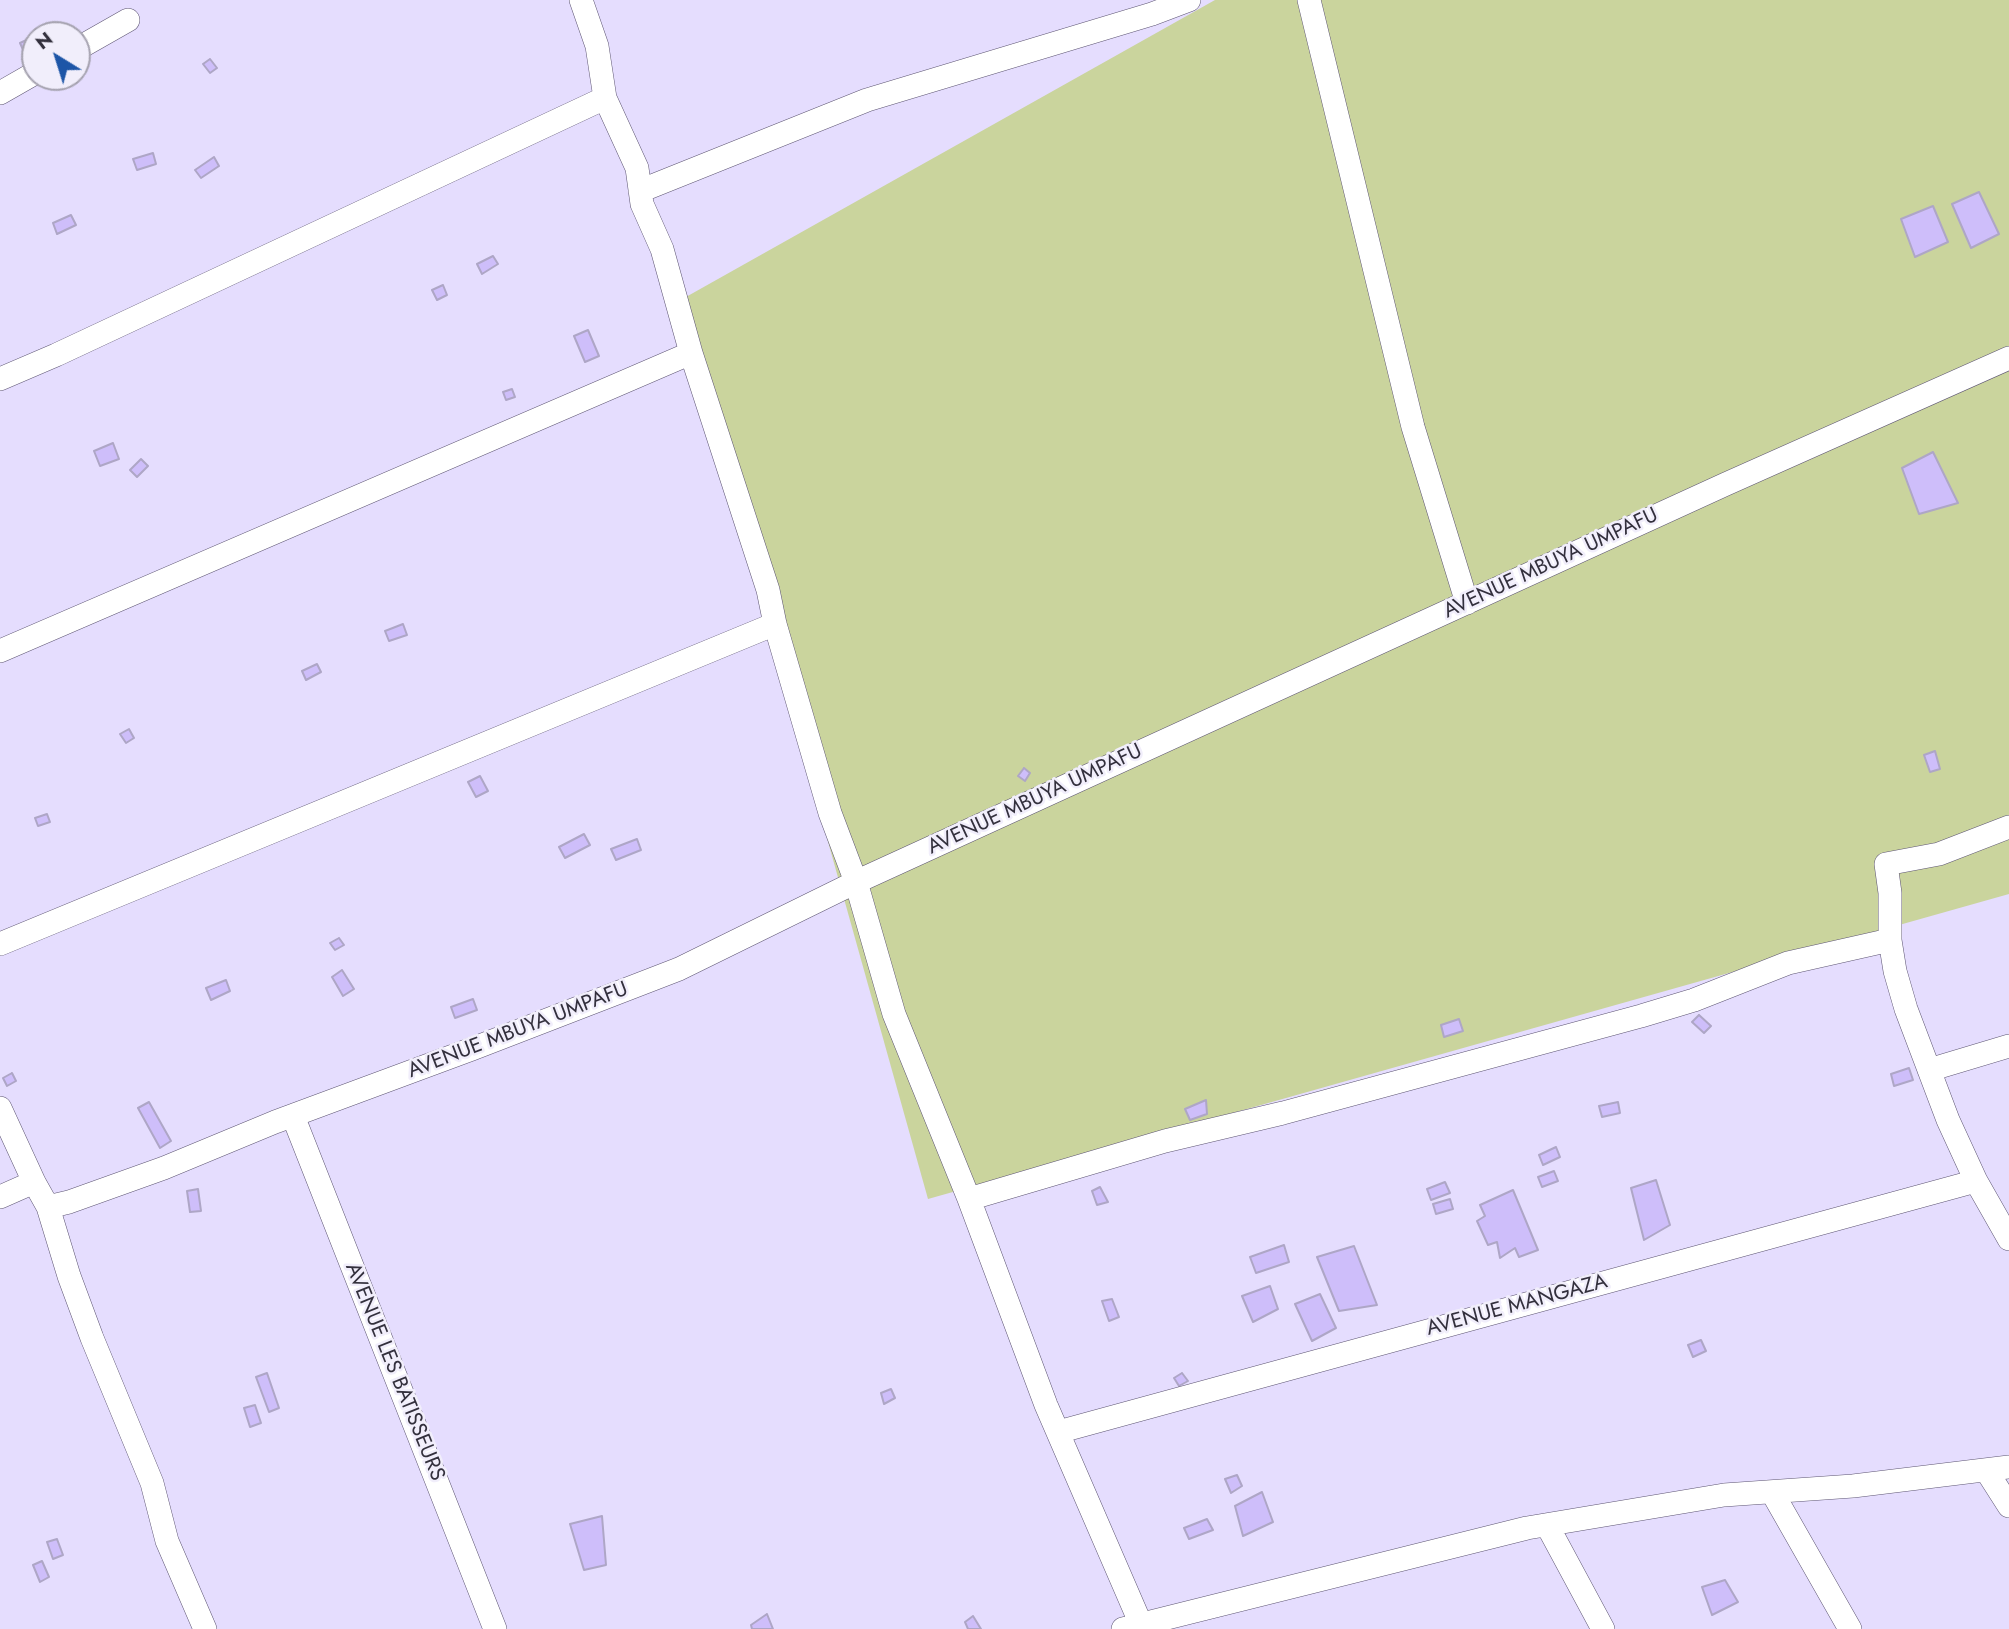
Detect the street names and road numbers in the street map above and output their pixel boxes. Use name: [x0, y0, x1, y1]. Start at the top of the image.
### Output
street label: AVENUE MBUYA UMPAFU: [1440, 503, 1662, 625]
street label: AVENUE MBUYA UMPAFU: [924, 739, 1146, 861]
street label: AVENUE MBUYA UMPAFU: [404, 977, 632, 1085]
street label: AVENUE LES BATISSEURS: [339, 1259, 449, 1485]
street label: AVENUE MANGAZA: [1424, 1270, 1610, 1342]

